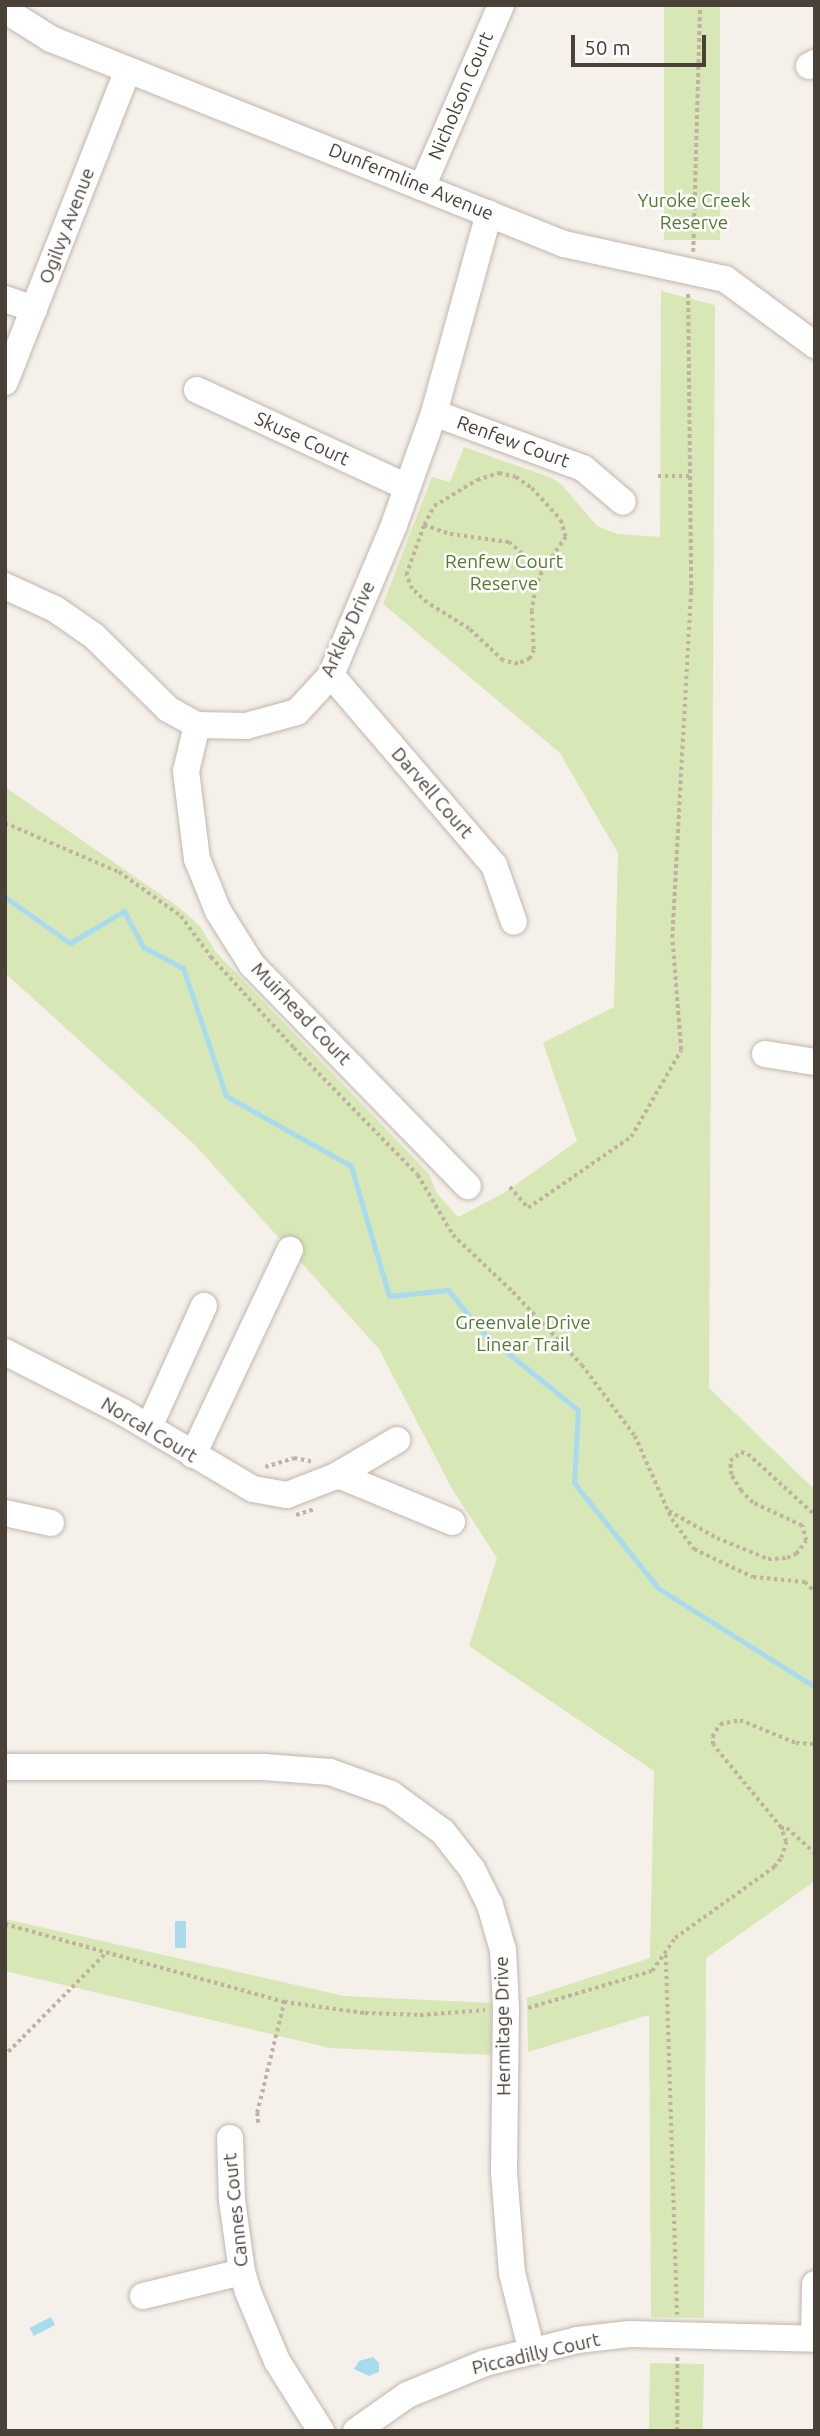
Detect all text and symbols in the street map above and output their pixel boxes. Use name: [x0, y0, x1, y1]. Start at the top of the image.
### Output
scale bar: [575, 21, 710, 65]
street label: Nicholson Court: [424, 29, 498, 163]
text: 50 m: [584, 35, 631, 59]
street label: Dunfermline Avenue: [325, 139, 497, 225]
street label: Ogilvy Avenue: [34, 165, 100, 287]
park label: Yuroke Creek Reserve: [637, 190, 751, 234]
street label: Skuse Court: [251, 407, 353, 471]
street label: Renfew Court: [454, 411, 572, 473]
park label: Renfew Court Reserve: [445, 551, 563, 595]
street label: Arkley Drive: [316, 577, 380, 681]
street label: Darvell Court: [386, 743, 478, 843]
street label: Muirhead Court: [246, 958, 356, 1070]
park label: Greenvale Drive Linear Trail: [455, 1312, 591, 1356]
street label: Norcal Court: [97, 1392, 201, 1468]
street label: Hermitage Drive: [490, 1956, 516, 2096]
street label: Cannes Court: [219, 2152, 253, 2268]
street label: Piccadilly Court: [470, 2328, 602, 2380]

